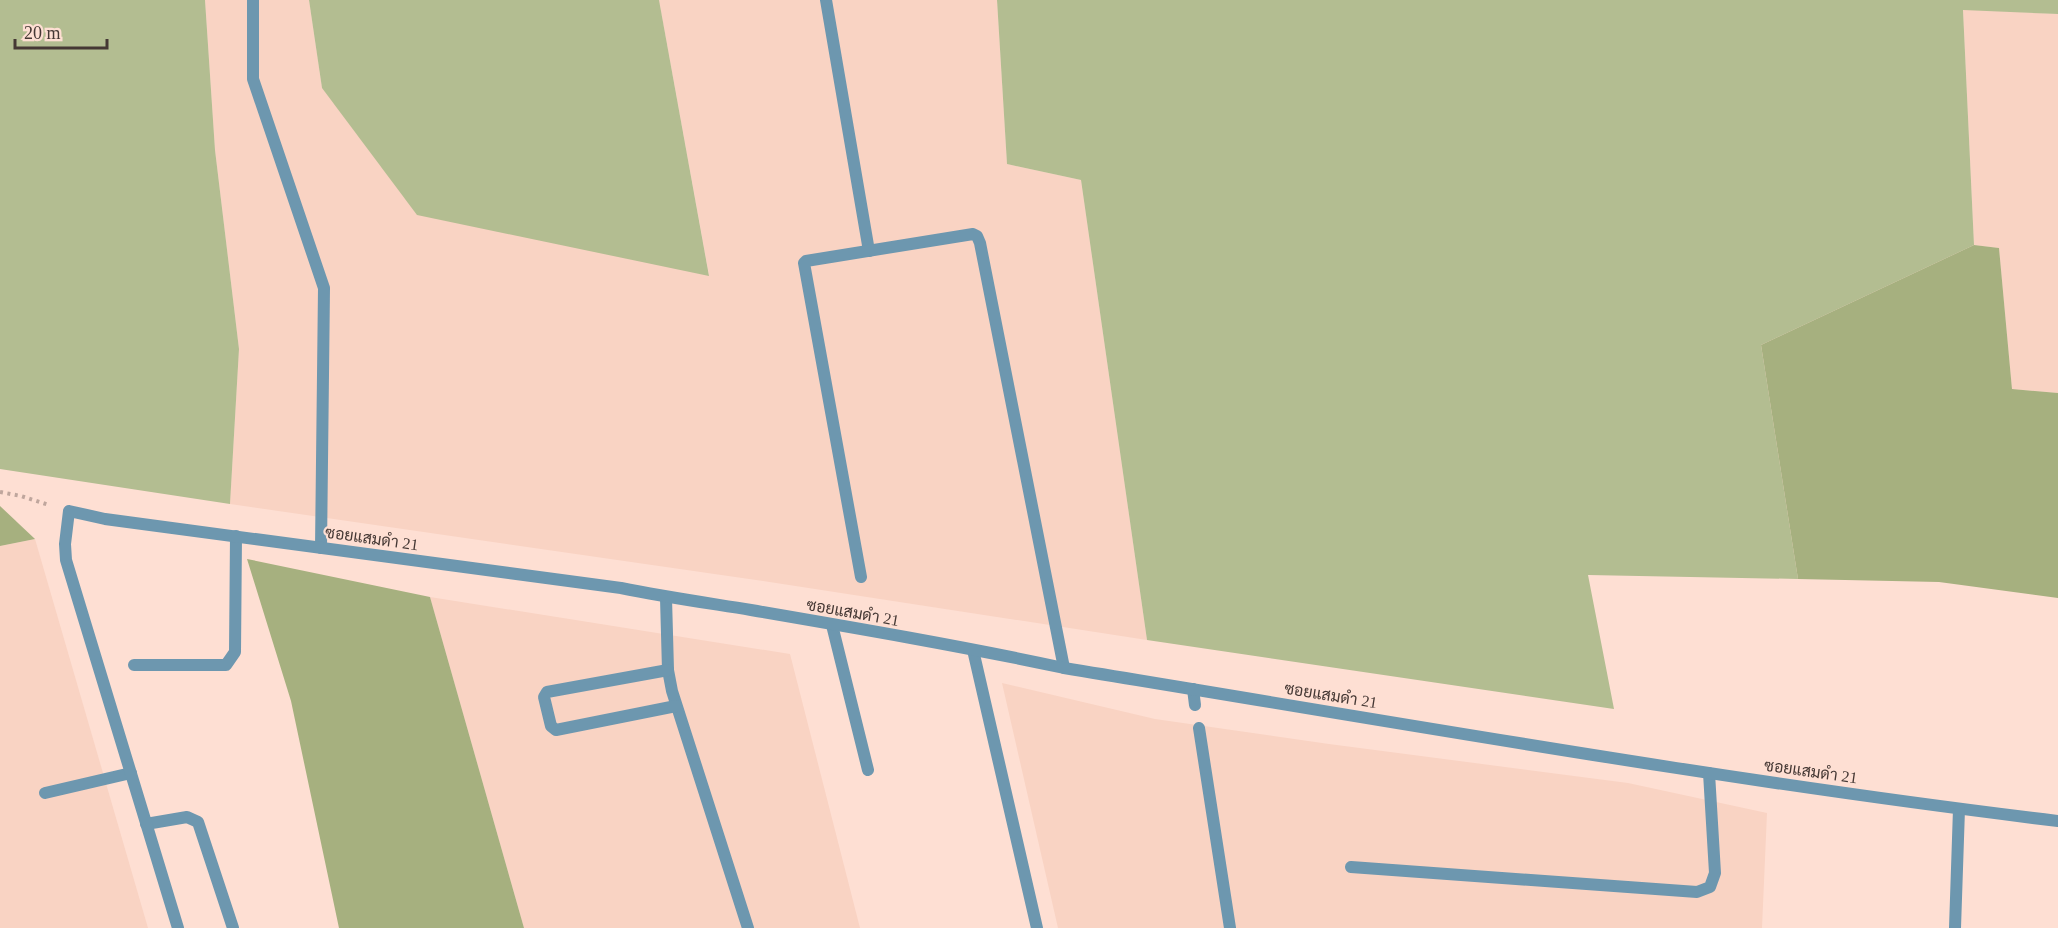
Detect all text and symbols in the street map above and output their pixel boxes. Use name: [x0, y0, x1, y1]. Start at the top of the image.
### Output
scale bar: [15, 12, 106, 50]
text: 20 m: [24, 23, 61, 43]
street label: ซอยแสมดำ 21: [324, 523, 420, 553]
street label: ซอยแสมดำ 21: [805, 595, 901, 629]
street label: ซอยแสมดำ 21: [1283, 679, 1379, 711]
street label: ซอยแสมดำ 21: [1763, 756, 1859, 786]

